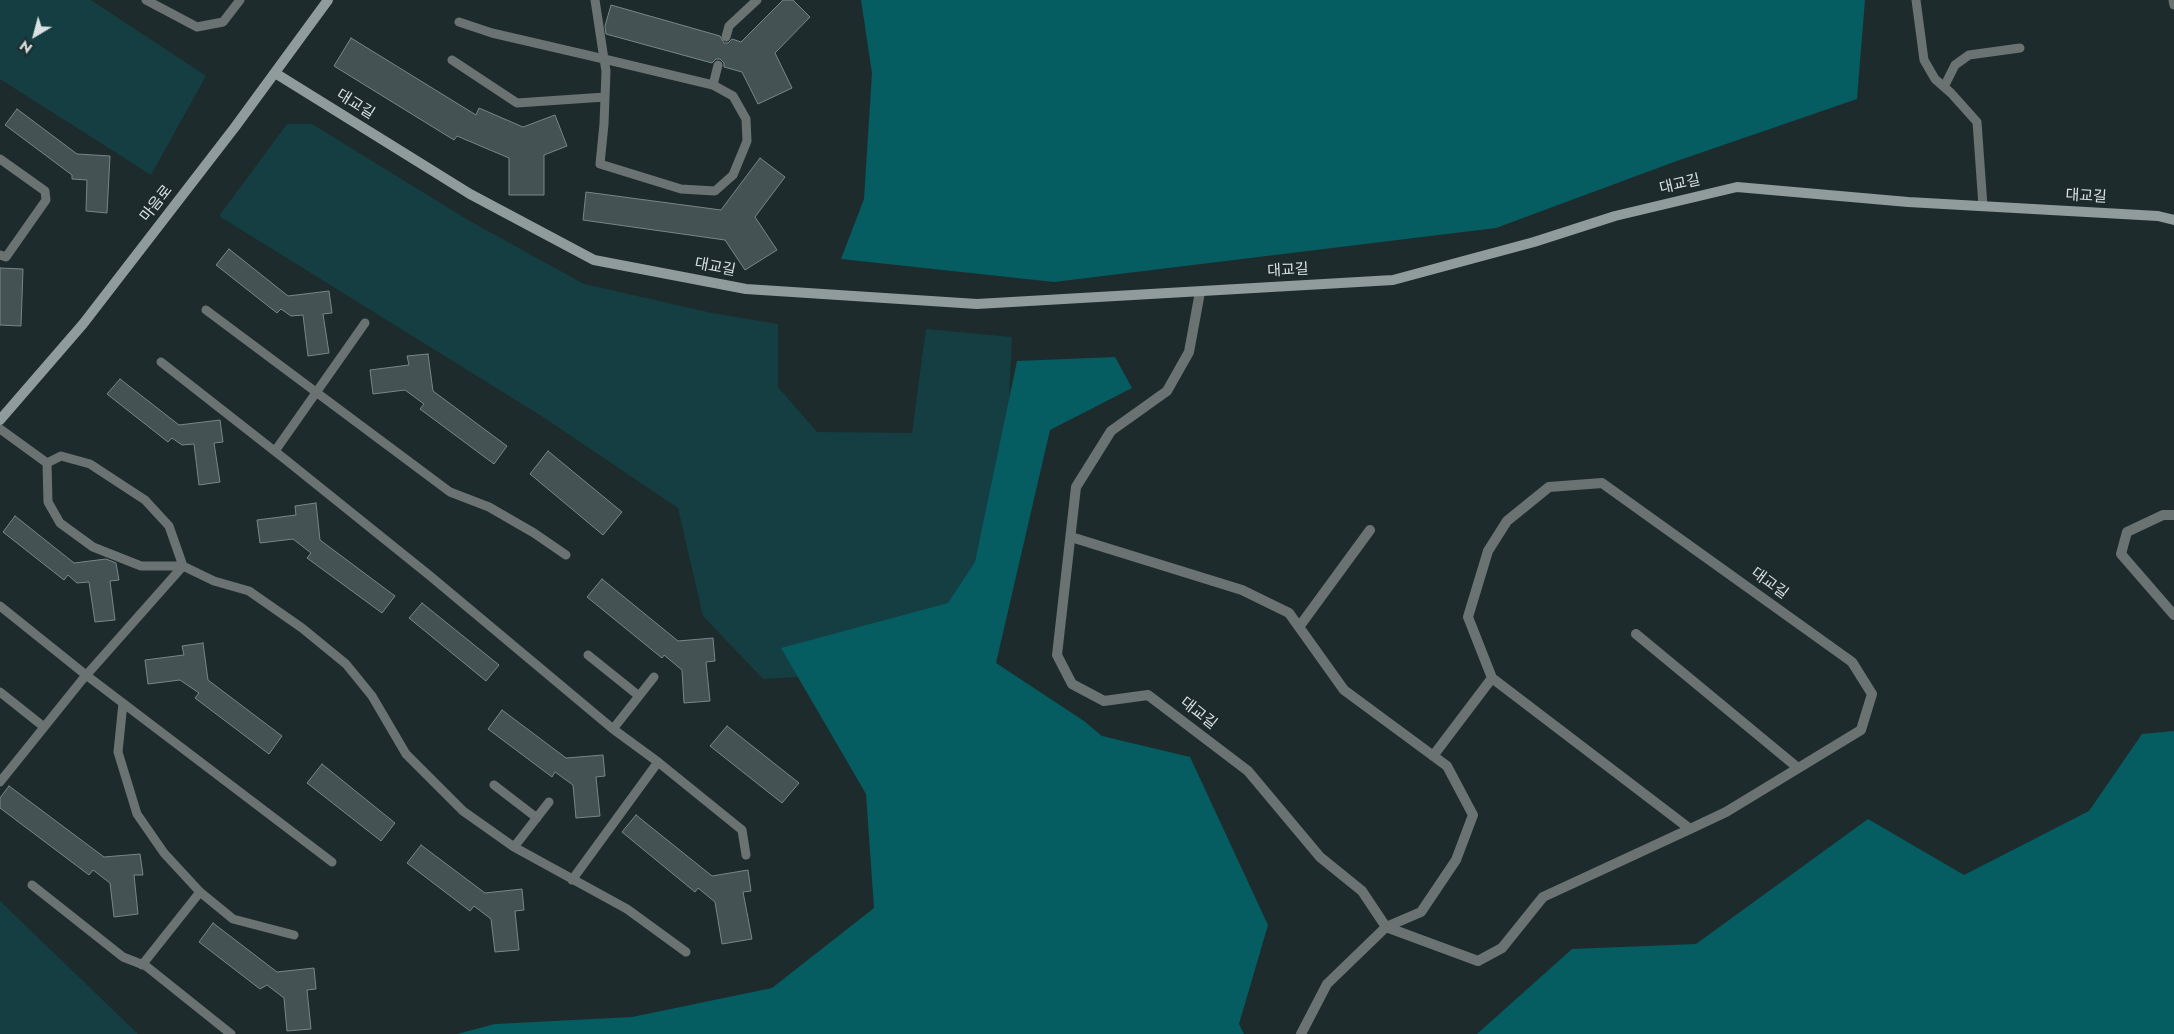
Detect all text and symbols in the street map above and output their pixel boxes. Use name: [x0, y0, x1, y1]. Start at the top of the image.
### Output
north arrow: [10, 10, 60, 60]
text: N: [16, 36, 36, 58]
street label: 대교길: [333, 86, 377, 124]
street label: 대교길: [1658, 172, 1702, 198]
street label: 마음로: [137, 182, 177, 226]
street label: 대교길: [2065, 187, 2107, 207]
street label: 대교길: [693, 255, 737, 281]
street label: 대교길: [1267, 261, 1309, 281]
street label: 대교길: [1747, 565, 1791, 603]
street label: 대교길: [1176, 694, 1220, 734]

